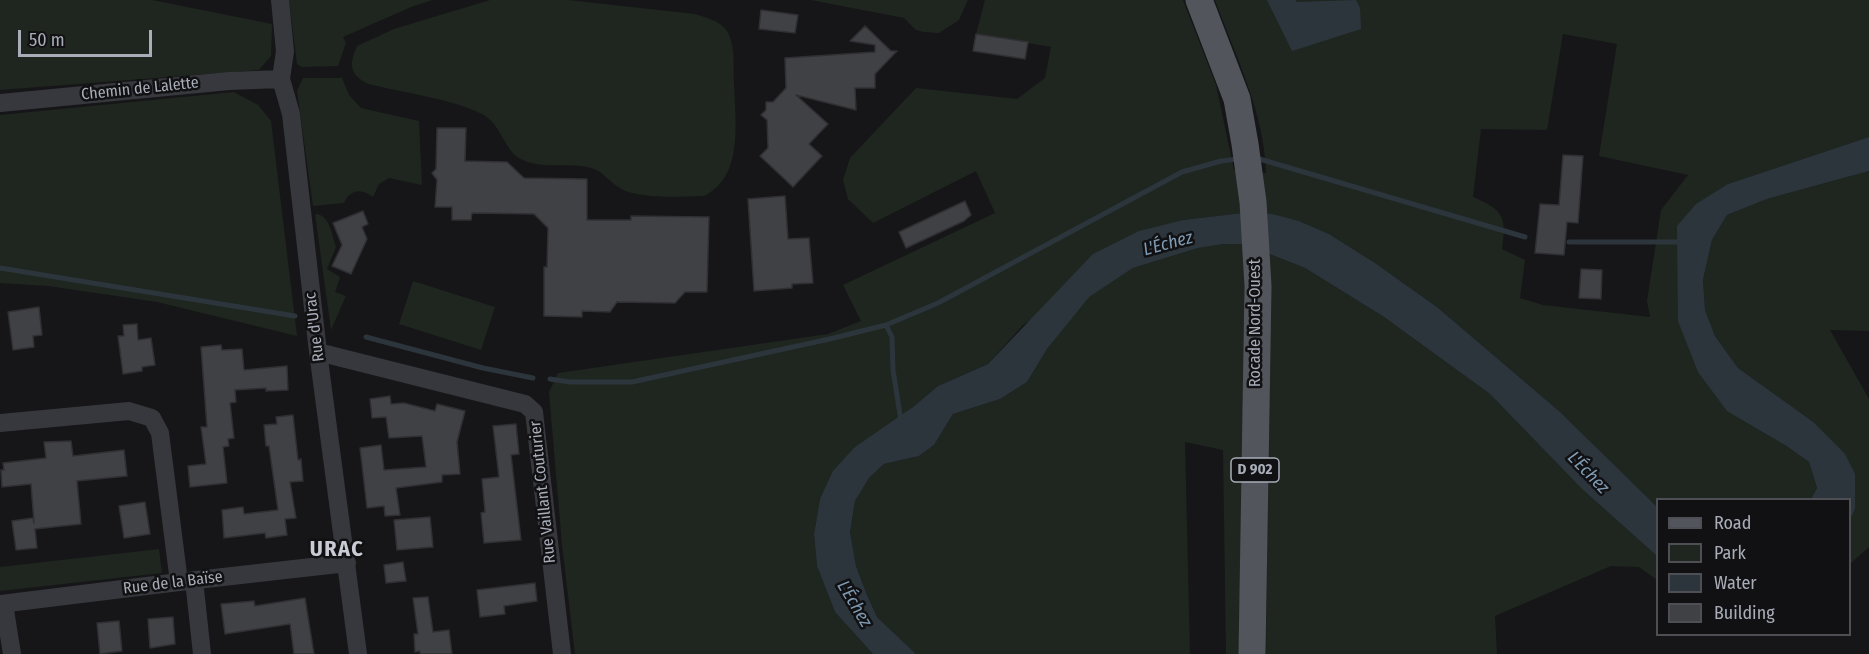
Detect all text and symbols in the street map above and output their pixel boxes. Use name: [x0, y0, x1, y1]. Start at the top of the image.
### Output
scale bar: [21, 18, 154, 56]
text: 50 m: [29, 29, 65, 51]
street label: Chemin de Lalette: [80, 73, 200, 105]
water label: L'Échez: [1141, 227, 1195, 261]
street label: Rocade Nord-Ouest: [1246, 259, 1266, 387]
street label: Rue d'Urac: [301, 291, 329, 363]
street label: Rue Vaillant Couturier: [526, 420, 560, 564]
water label: L'Échez: [1563, 447, 1613, 499]
road number: D 902: [1231, 458, 1279, 482]
legend: [1656, 498, 1851, 636]
text: Road: [1714, 512, 1751, 534]
district label: URAC: [310, 537, 364, 563]
text: Park: [1714, 542, 1746, 564]
street label: Rue de la Baïse: [122, 567, 224, 599]
text: Water: [1714, 572, 1757, 594]
water label: L'Échez: [832, 577, 876, 631]
text: Building: [1714, 602, 1775, 624]

